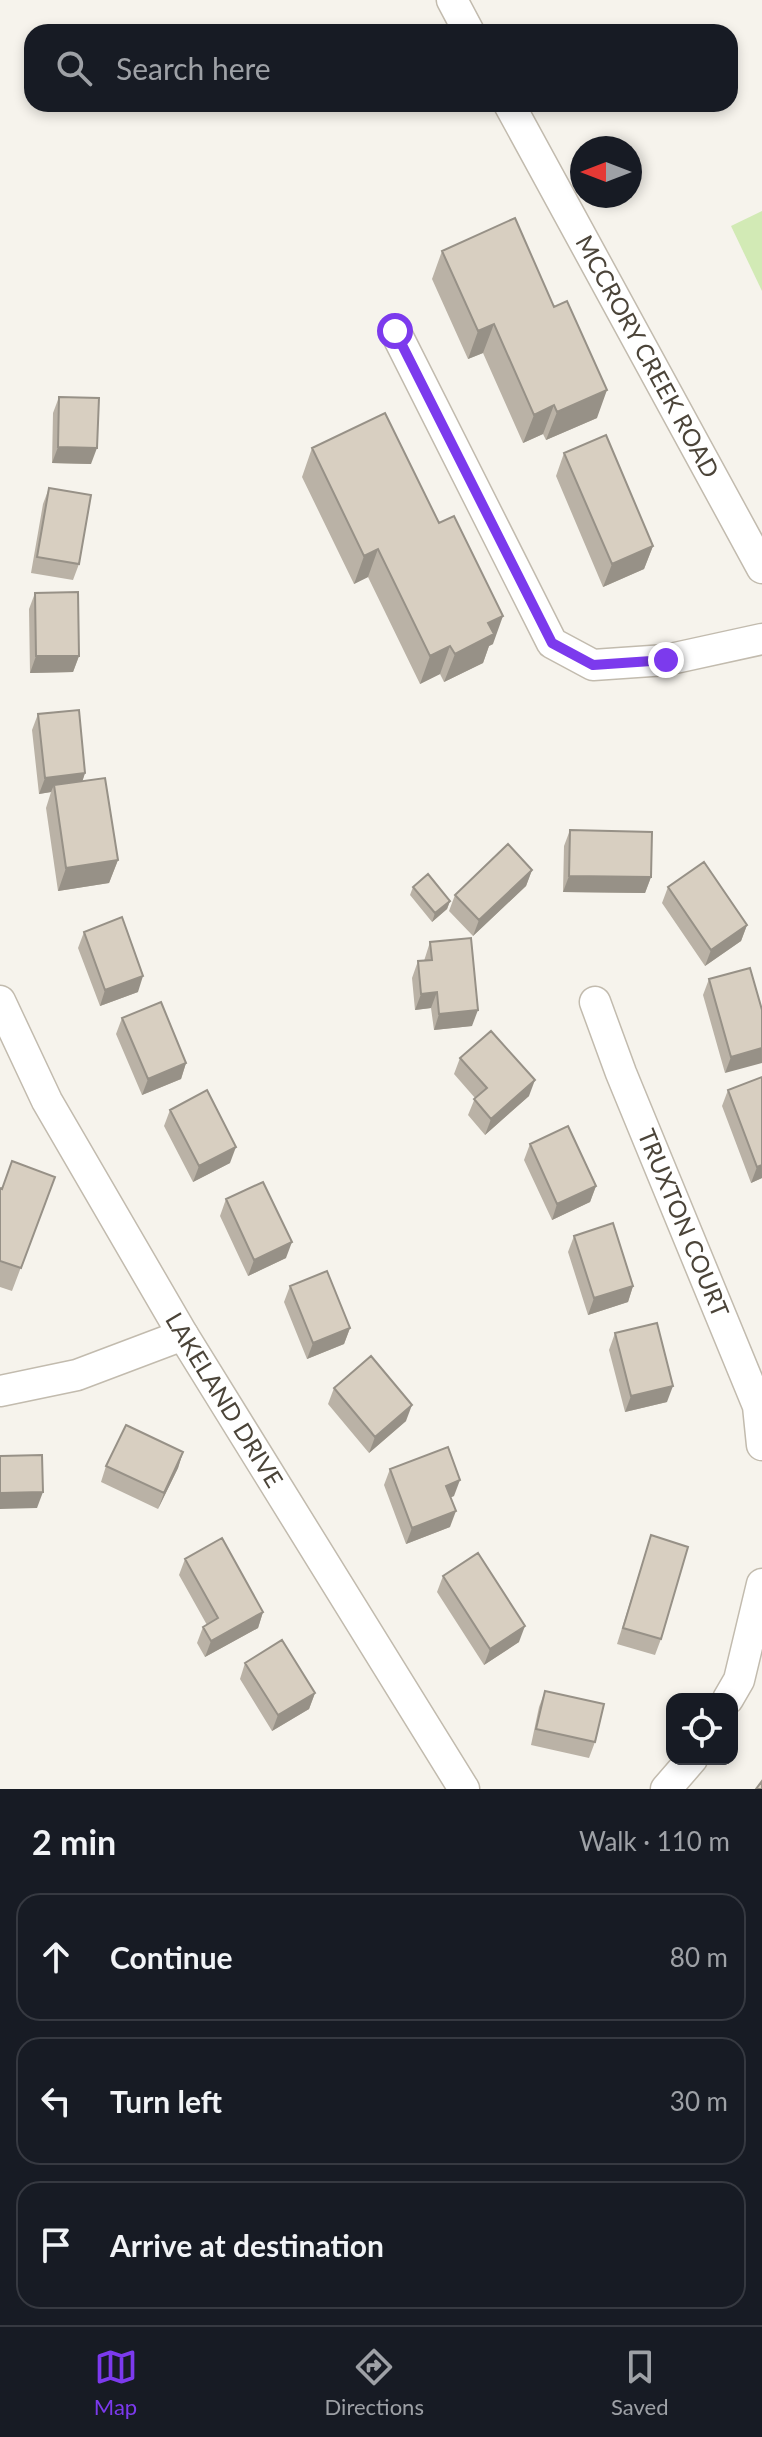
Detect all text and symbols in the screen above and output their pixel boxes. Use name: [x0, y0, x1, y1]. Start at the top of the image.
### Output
search box: [24, 24, 738, 112]
icon: search: [52, 46, 96, 90]
text: Search here: [116, 50, 271, 86]
north arrow: [570, 136, 642, 208]
street label: MCCRORY CREEK ROAD: [570, 230, 726, 482]
route start: [377, 313, 413, 349]
route end: [648, 642, 684, 678]
street label: TRUXTON COURT: [633, 1124, 736, 1321]
street label: LAKELAND DRIVE: [160, 1307, 290, 1492]
map controls: [666, 1693, 738, 1765]
button: locate: [666, 1693, 738, 1765]
text: 2 min: [32, 1821, 116, 1862]
text: Walk · 110 m: [579, 1825, 730, 1857]
icon: ahead: [34, 1935, 78, 1979]
text: Continue: [110, 1939, 233, 1975]
text: 80 m: [670, 1941, 728, 1973]
icon: left: [34, 2079, 78, 2123]
text: Turn left: [110, 2083, 222, 2119]
text: 30 m: [670, 2085, 728, 2117]
icon: arrive: [34, 2223, 78, 2267]
text: Arrive at destination: [110, 2227, 384, 2263]
tab: Map: [94, 2345, 138, 2420]
tab: Directions: [325, 2345, 424, 2420]
tab: Saved: [611, 2345, 668, 2420]

